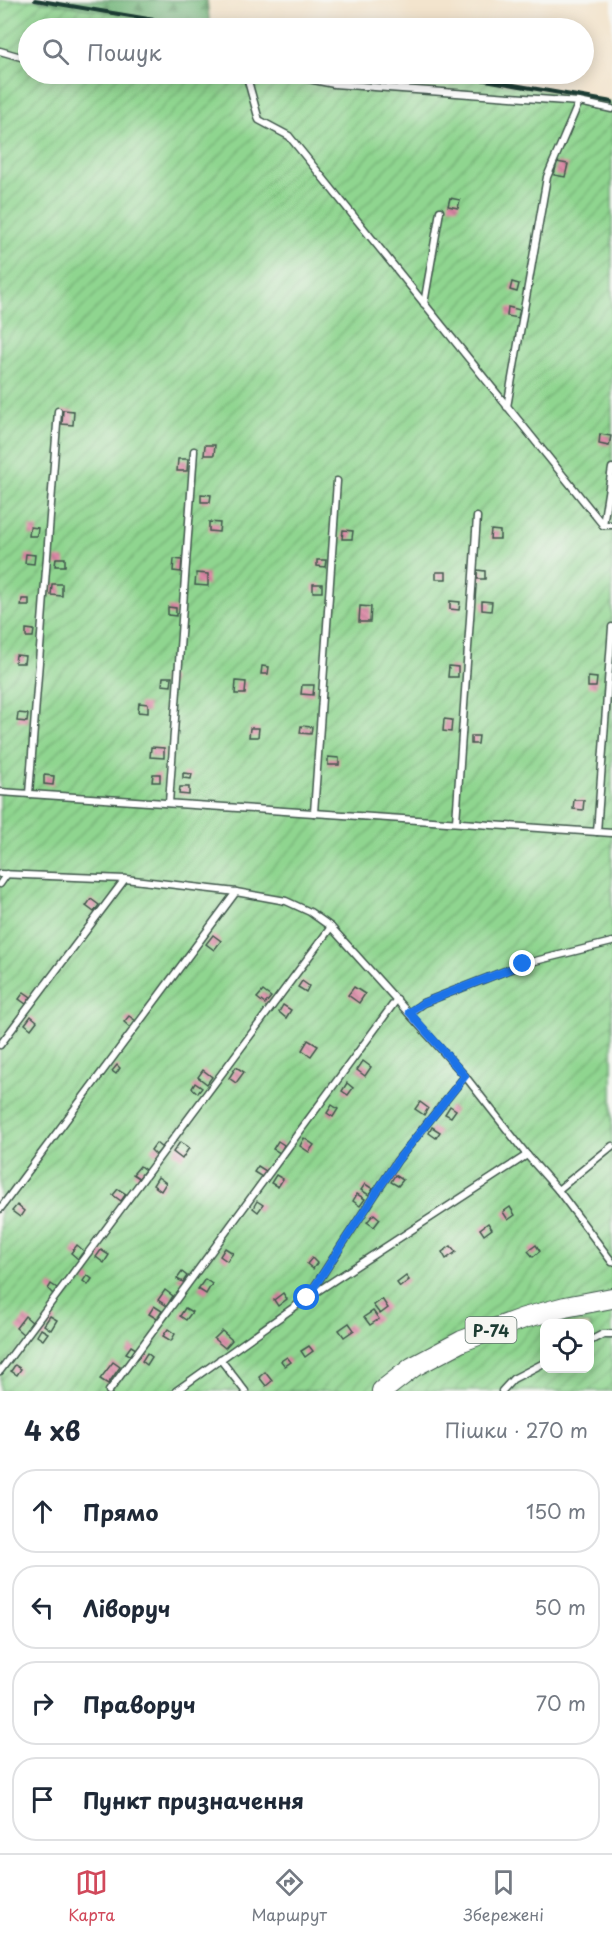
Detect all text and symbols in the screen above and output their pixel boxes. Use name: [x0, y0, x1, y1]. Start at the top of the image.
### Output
search box: [18, 18, 594, 84]
icon: search: [39, 35, 72, 68]
text: Пошук: [87, 35, 162, 68]
route end: [509, 950, 535, 976]
route start: [293, 1284, 319, 1310]
road number: Р-74: [466, 1317, 516, 1343]
map controls: [540, 1319, 594, 1373]
button: locate: [540, 1319, 594, 1373]
text: 4 хв: [24, 1411, 80, 1450]
text: Пішки · 270 m: [445, 1415, 588, 1445]
icon: ahead: [26, 1495, 59, 1528]
text: Прямо: [83, 1495, 158, 1528]
text: 150 m: [526, 1496, 586, 1526]
icon: left: [26, 1591, 59, 1624]
text: Ліворуч: [83, 1591, 170, 1624]
text: 50 m: [534, 1592, 586, 1622]
icon: right: [26, 1687, 59, 1720]
text: Праворуч: [83, 1687, 196, 1720]
text: 70 m: [536, 1688, 586, 1718]
icon: arrive: [26, 1783, 59, 1816]
text: Пункт призначення: [83, 1783, 304, 1816]
tab: Карта: [68, 1866, 115, 1926]
tab: Маршрут: [251, 1866, 327, 1926]
tab: Збережені: [463, 1866, 544, 1926]

